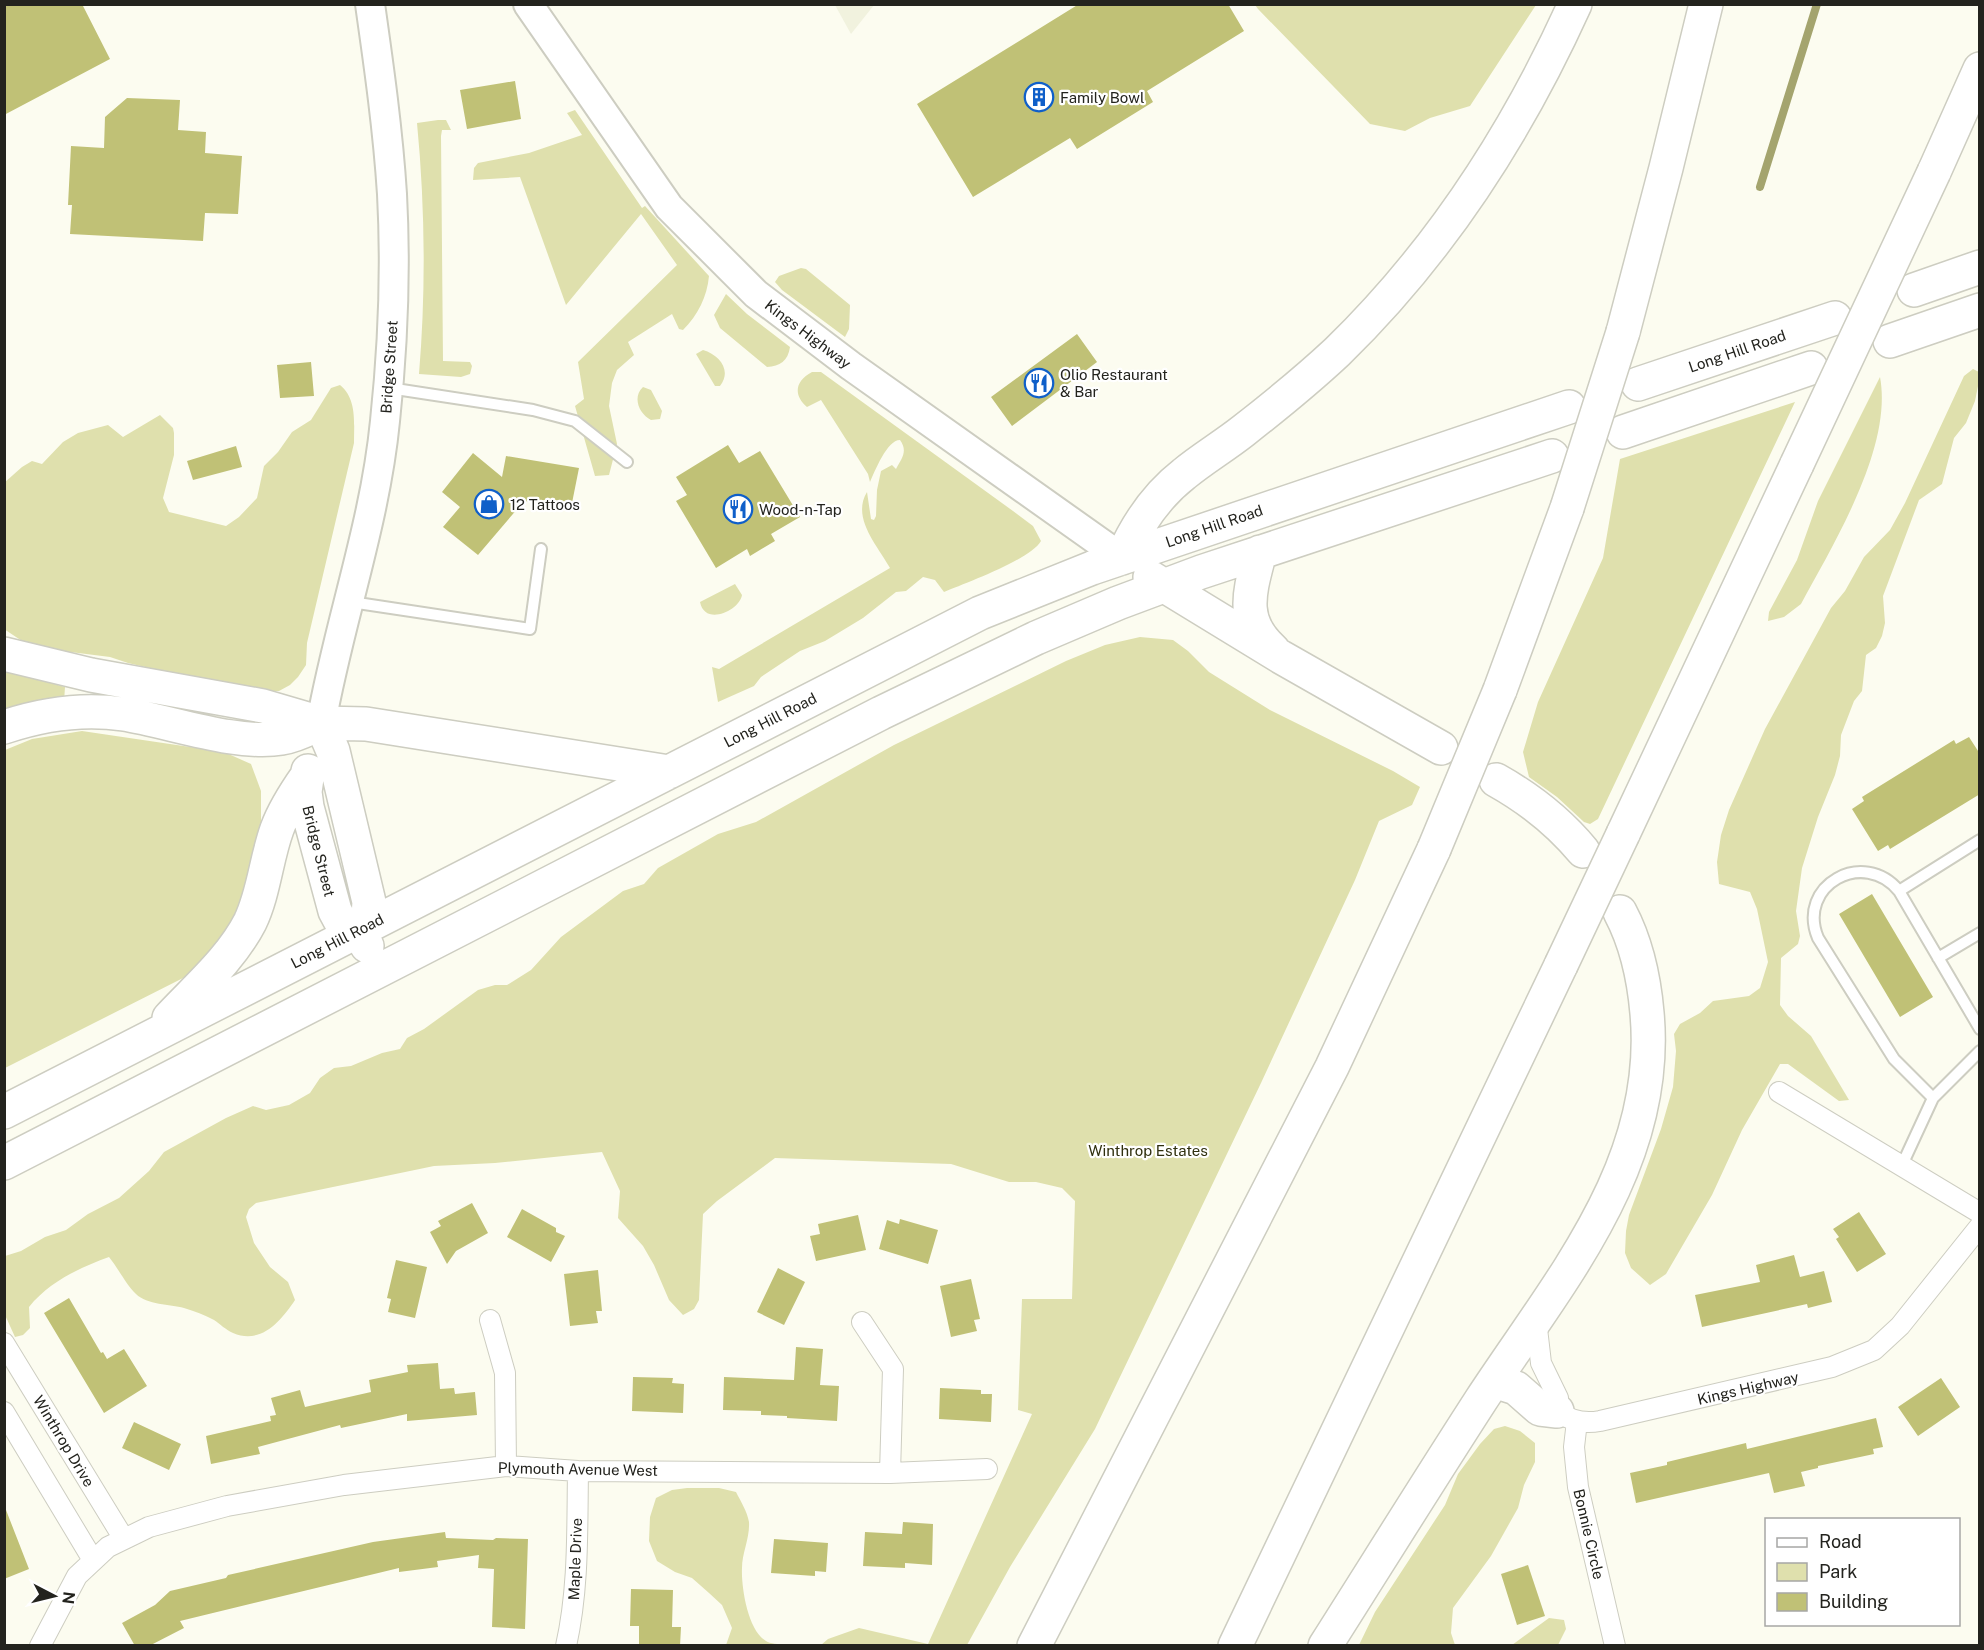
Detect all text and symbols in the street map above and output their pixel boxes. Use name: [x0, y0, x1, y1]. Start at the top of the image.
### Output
building icon: Family Bowl: [1023, 81, 1055, 113]
place label: Family Bowl: [1060, 89, 1144, 106]
street label: Kings Highway: [762, 296, 854, 372]
street label: Bridge Street: [377, 320, 401, 414]
street label: Long Hill Road: [1686, 326, 1788, 376]
place label: Olio Restaurant & Bar: [1060, 366, 1168, 400]
restaurant icon: Olio Restaurant & Bar: [1023, 367, 1055, 399]
shop icon: 12 Tattoos: [473, 488, 505, 520]
restaurant icon: Wood-n-Tap: [722, 493, 754, 525]
place label: 12 Tattoos: [510, 496, 580, 513]
place label: Wood-n-Tap: [759, 501, 842, 518]
street label: Long Hill Road: [1163, 501, 1265, 551]
street label: Long Hill Road: [721, 689, 819, 751]
street label: Bridge Street: [299, 804, 339, 899]
street label: Long Hill Road: [288, 910, 386, 972]
park label: Winthrop Estates: [1088, 1142, 1208, 1159]
street label: Kings Highway: [1696, 1368, 1800, 1408]
street label: Winthrop Drive: [30, 1392, 98, 1490]
street label: Plymouth Avenue West: [498, 1459, 658, 1479]
street label: Bonnie Circle: [1570, 1487, 1608, 1581]
street label: Maple Drive: [565, 1517, 585, 1601]
legend: [1765, 1518, 1960, 1626]
text: Road: [1819, 1531, 1862, 1552]
text: Park: [1819, 1561, 1857, 1582]
north arrow: [24, 1566, 84, 1626]
text: N: [58, 1590, 79, 1605]
text: Building: [1819, 1591, 1888, 1612]

